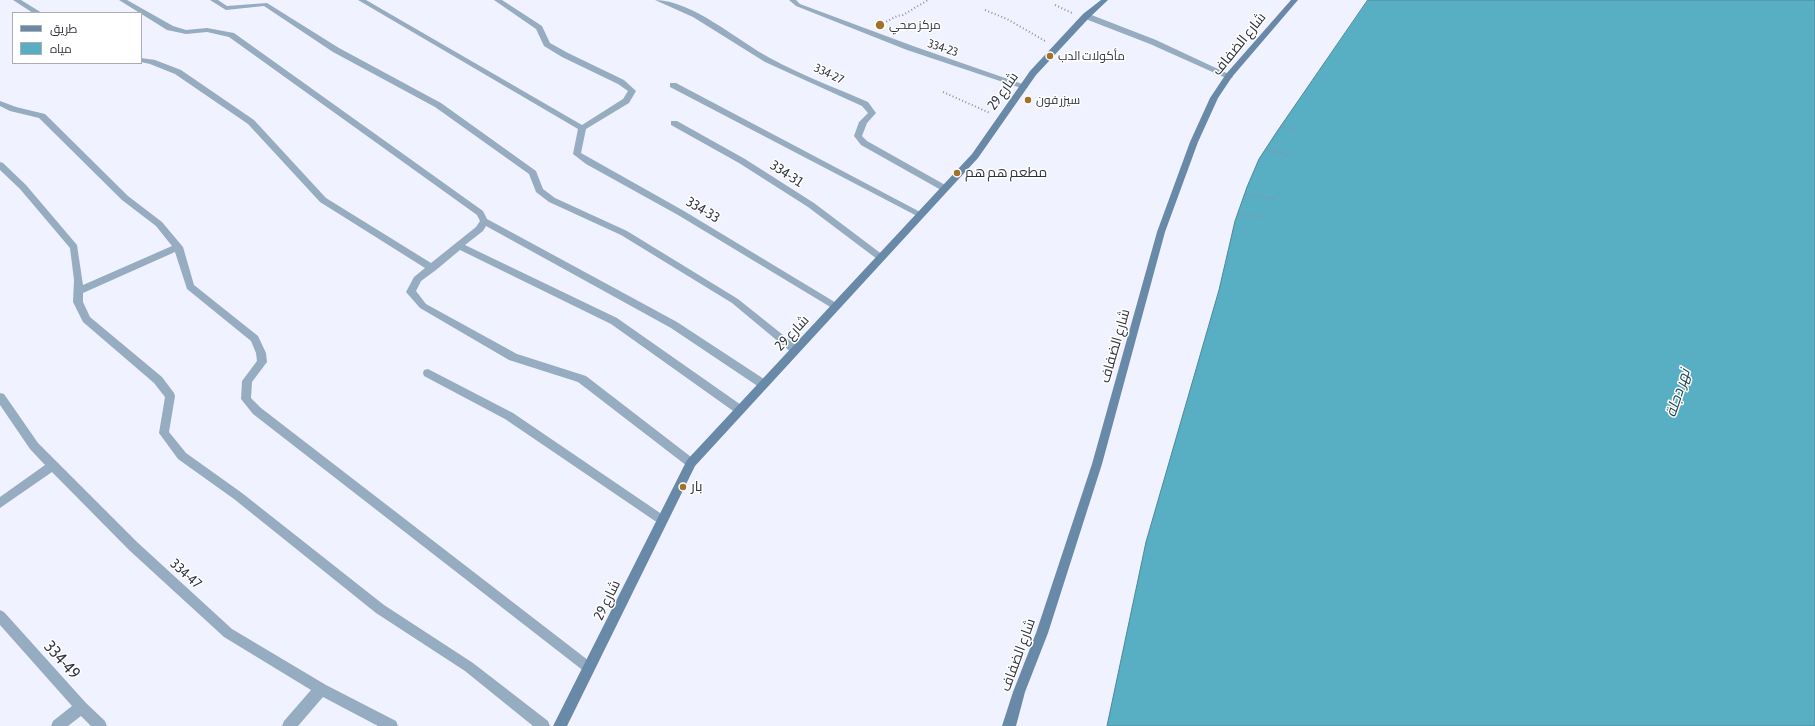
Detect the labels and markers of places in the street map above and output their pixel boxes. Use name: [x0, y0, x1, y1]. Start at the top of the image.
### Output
place label: مركز صحي: [889, 18, 941, 32]
marker: مركز صحي: [874, 19, 886, 31]
place label: مأكولات الدب: [1058, 49, 1125, 63]
marker: مأكولات الدب: [1045, 51, 1055, 61]
place label: سيزر فون: [1036, 93, 1080, 107]
marker: سيزر فون: [1023, 95, 1033, 105]
place label: مطعم هم هم: [965, 165, 1047, 181]
marker: مطعم هم هم: [952, 168, 962, 178]
place label: بار: [691, 479, 703, 495]
marker: بار: [678, 482, 688, 492]

